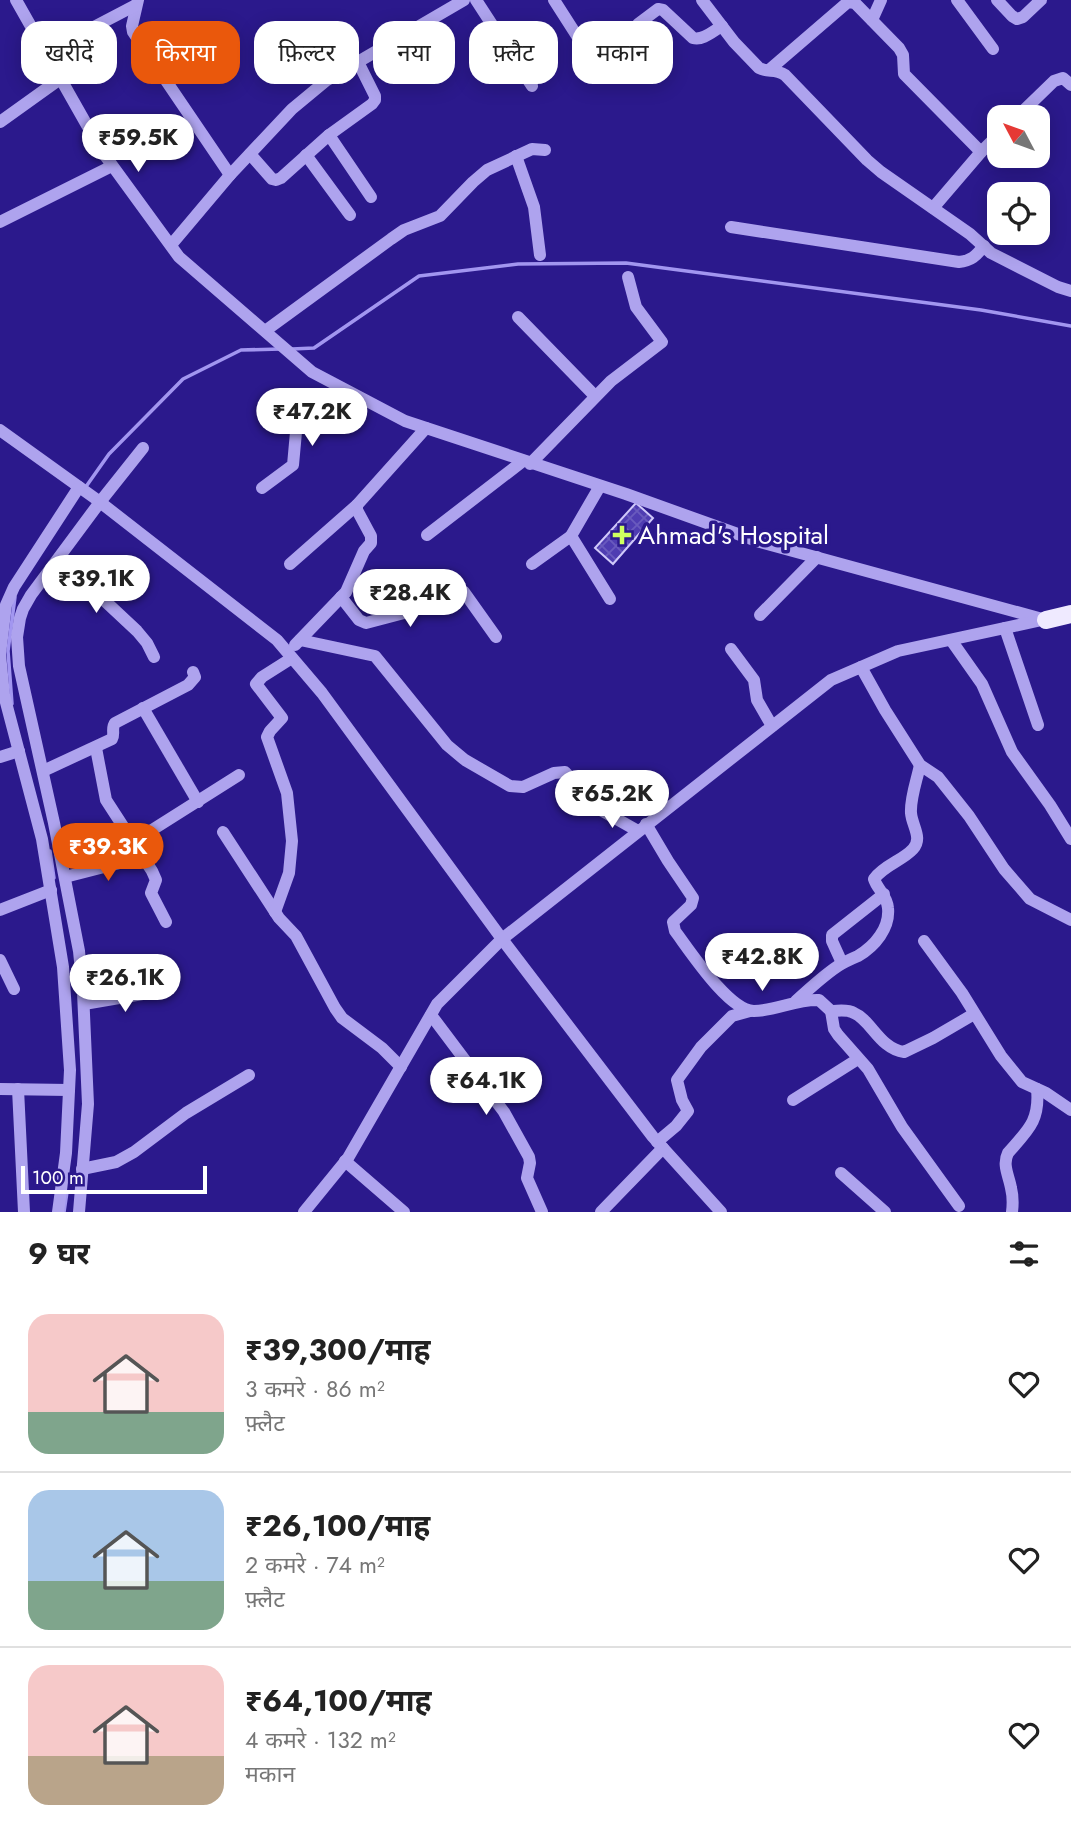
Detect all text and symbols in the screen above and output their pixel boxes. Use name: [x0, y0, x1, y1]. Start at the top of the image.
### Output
chip: खरीदें: [21, 21, 117, 84]
chip: किराया: [131, 21, 240, 84]
chip: फ़िल्टर: [254, 21, 359, 84]
chip: नया: [373, 21, 455, 84]
chip: फ़्लैट: [469, 21, 558, 84]
chip: मकान: [572, 21, 673, 84]
north arrow: [987, 105, 1050, 168]
map controls: [987, 105, 1050, 245]
pin: ₹59.5K: [81, 114, 195, 174]
text: ₹59.5K: [98, 120, 178, 154]
button: locate: [987, 182, 1050, 245]
pin: ₹47.2K: [255, 388, 369, 448]
text: ₹47.2K: [272, 394, 352, 428]
place label: Ahmad's Hospital: [638, 516, 829, 554]
marker: Ahmad's Hospital: [612, 525, 632, 545]
pin: ₹39.1K: [39, 556, 153, 615]
text: ₹39.1K: [58, 561, 134, 595]
pin: ₹28.4K: [353, 570, 467, 629]
text: ₹28.4K: [369, 575, 451, 609]
pin: ₹65.2K: [555, 770, 669, 830]
text: ₹65.2K: [571, 776, 653, 810]
pin: ₹39.3K: [51, 824, 165, 883]
text: ₹39.3K: [69, 829, 147, 863]
pin: ₹42.8K: [705, 934, 819, 993]
text: ₹42.8K: [721, 939, 803, 973]
pin: ₹26.1K: [68, 954, 182, 1014]
text: ₹26.1K: [86, 960, 164, 994]
pin: ₹64.1K: [429, 1058, 543, 1117]
text: ₹64.1K: [446, 1063, 526, 1097]
scale bar: [21, 1163, 206, 1195]
text: 100 m: [32, 1164, 84, 1191]
text: 9 घर: [28, 1232, 90, 1275]
icon: filters: [1005, 1235, 1043, 1273]
text: ₹39,300/माह: [245, 1328, 430, 1371]
icon: home: [84, 1342, 168, 1426]
icon: heart: [1005, 1365, 1043, 1403]
text: 3 कमरे · 86 m²: [245, 1372, 385, 1406]
text: फ़्लैट: [245, 1406, 285, 1440]
text: ₹26,100/माह: [245, 1504, 430, 1547]
icon: home: [84, 1518, 168, 1602]
icon: heart: [1005, 1541, 1043, 1579]
text: 2 कमरे · 74 m²: [245, 1548, 385, 1582]
text: फ़्लैट: [245, 1582, 285, 1616]
text: ₹64,100/माह: [245, 1679, 431, 1722]
icon: home: [84, 1693, 168, 1777]
icon: heart: [1005, 1716, 1043, 1754]
text: 4 कमरे · 132 m²: [245, 1723, 396, 1757]
text: मकान: [245, 1757, 295, 1791]

